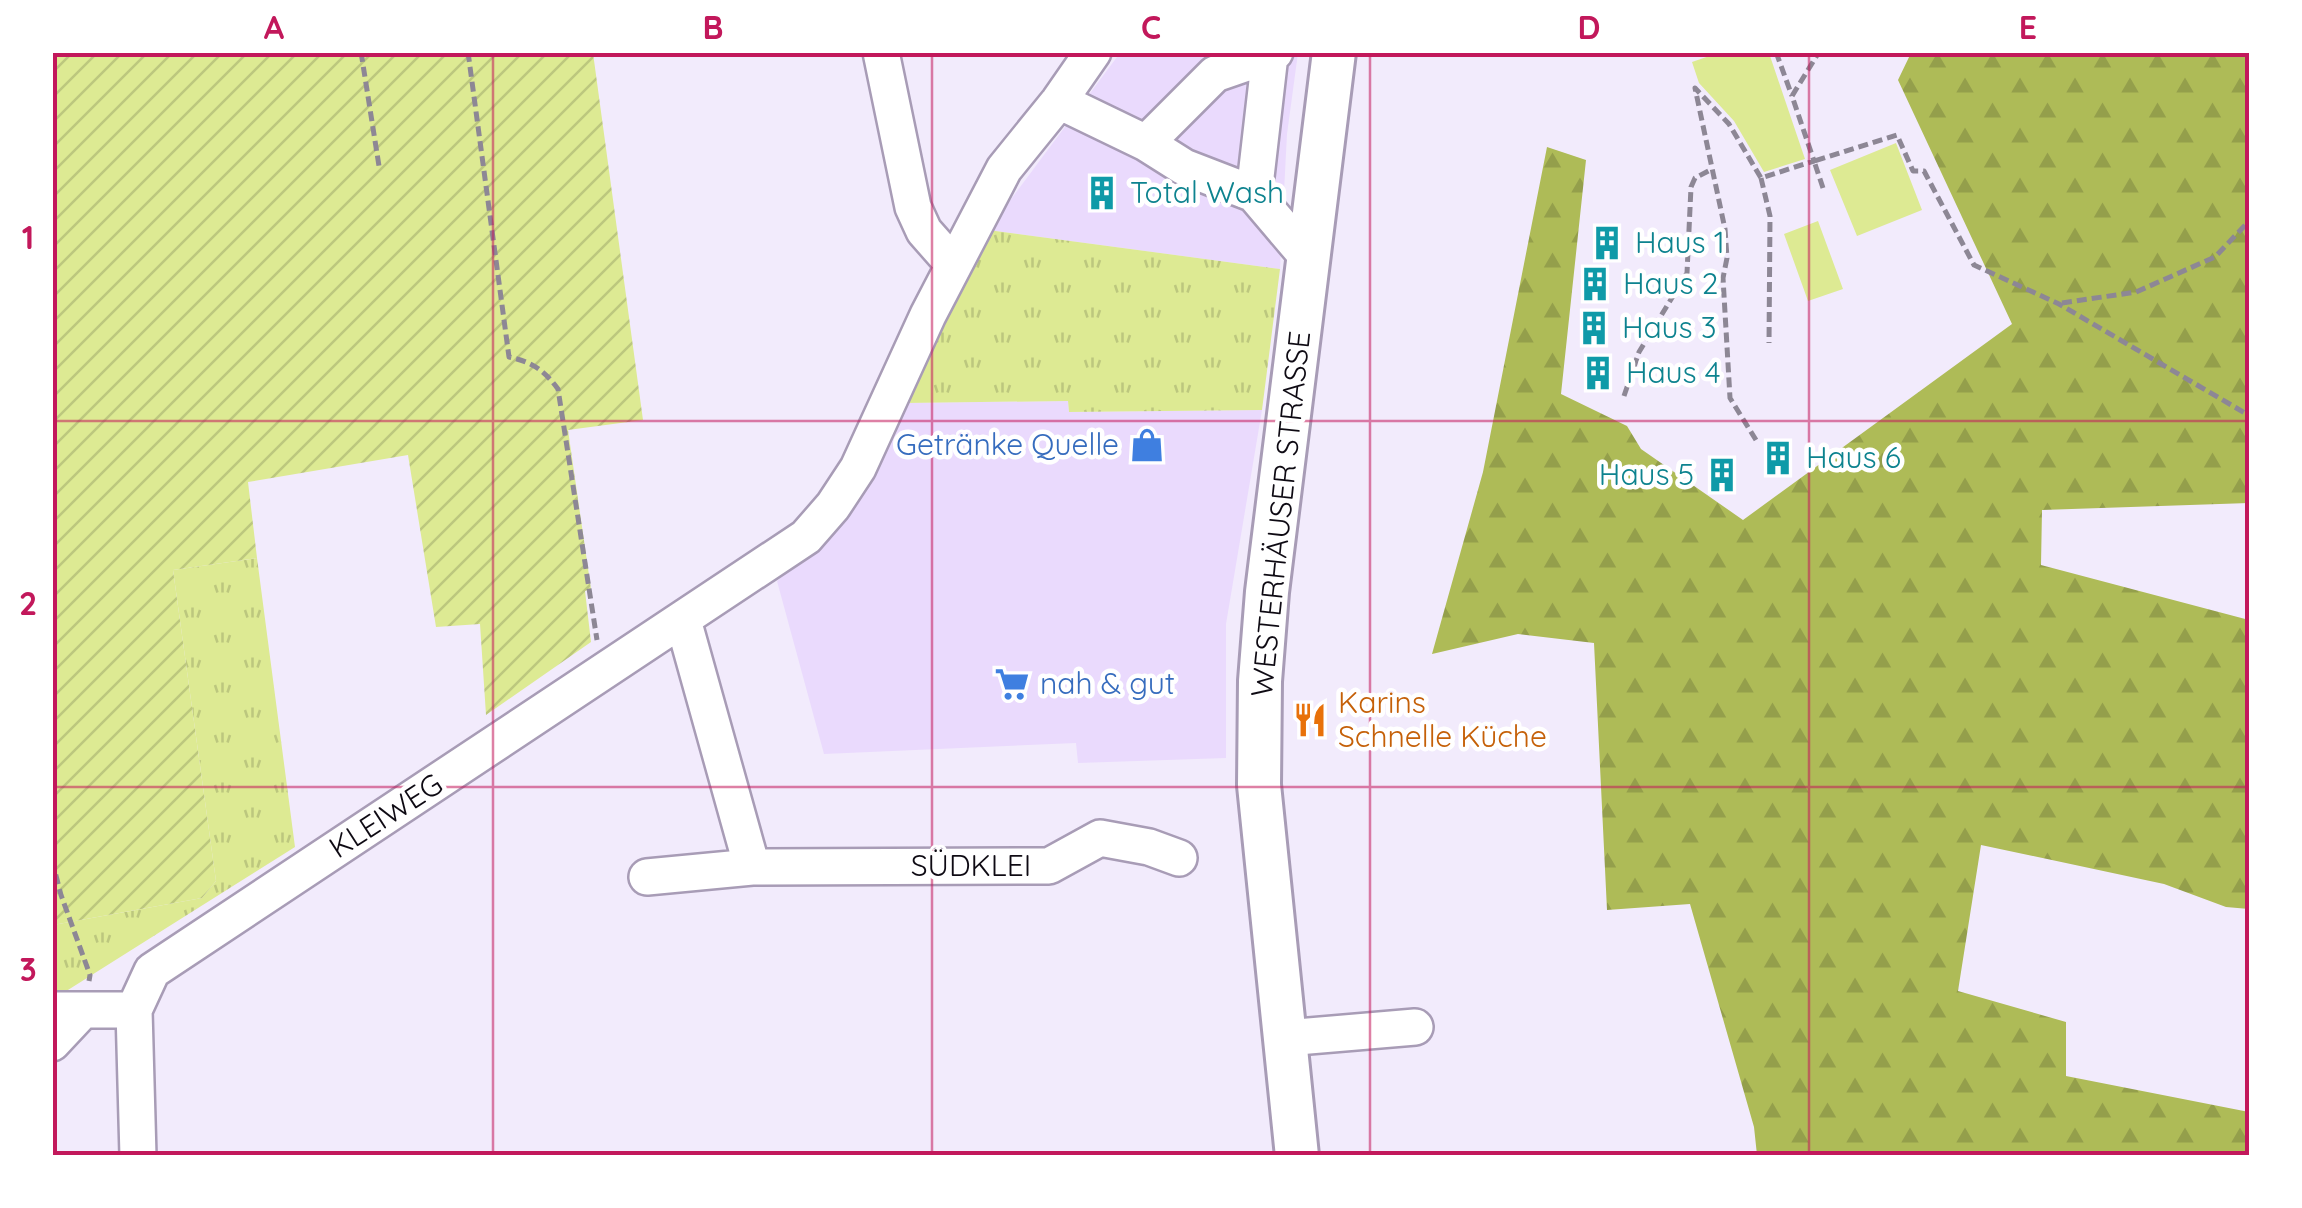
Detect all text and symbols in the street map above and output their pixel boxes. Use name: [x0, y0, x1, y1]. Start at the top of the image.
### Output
text: A: [264, 7, 285, 47]
text: B: [703, 7, 723, 47]
text: C: [1141, 7, 1161, 47]
text: D: [1578, 7, 1600, 47]
text: E: [2019, 7, 2037, 47]
place label: Total Wash: [1130, 173, 1284, 211]
building icon: Total Wash: [1083, 174, 1121, 212]
text: 1: [22, 217, 34, 257]
place label: Haus 1: [1635, 223, 1725, 261]
building icon: Haus 1: [1588, 224, 1626, 262]
place label: Haus 2: [1623, 264, 1718, 302]
building icon: Haus 2: [1576, 265, 1614, 303]
place label: Haus 3: [1622, 308, 1717, 346]
building icon: Haus 3: [1575, 309, 1613, 347]
street label: WESTERHÄUSER STRASSE: [1242, 329, 1318, 699]
place label: Haus 4: [1626, 353, 1721, 391]
building icon: Haus 4: [1579, 354, 1617, 392]
place label: Getränke Quelle: [896, 425, 1119, 463]
shop icon: Getränke Quelle: [1128, 426, 1166, 464]
place label: Haus 6: [1806, 438, 1901, 476]
building icon: Haus 6: [1759, 439, 1797, 477]
place label: Haus 5: [1599, 455, 1694, 493]
building icon: Haus 5: [1703, 456, 1741, 494]
text: 2: [19, 583, 37, 623]
place label: nah & gut: [1040, 664, 1175, 702]
supermarket icon: nah & gut: [993, 665, 1031, 703]
place label: Karins Schnelle Küche: [1338, 683, 1547, 755]
restaurant icon: Karins Schnelle Küche: [1291, 701, 1329, 739]
street label: KLEIWEG: [322, 764, 449, 866]
street label: SÜDKLEI: [911, 846, 1031, 884]
text: 3: [19, 949, 37, 989]

